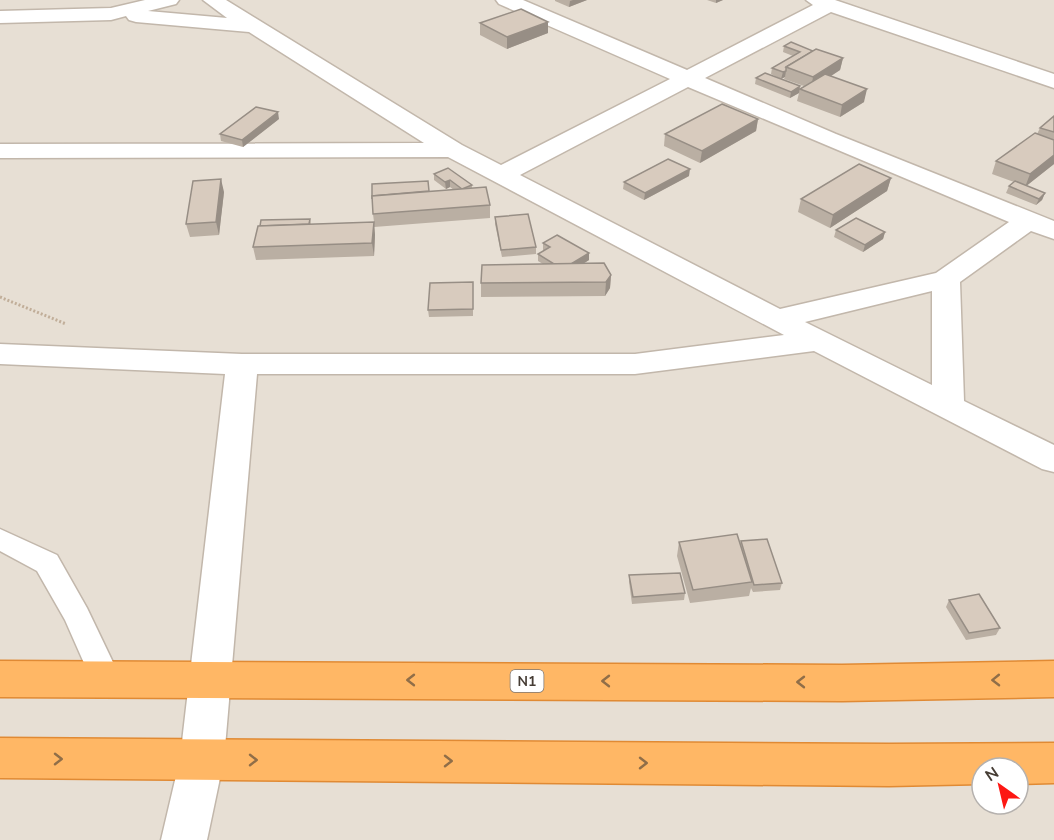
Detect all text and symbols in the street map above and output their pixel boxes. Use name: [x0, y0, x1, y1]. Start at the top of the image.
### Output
road number: N1: [510, 670, 544, 692]
one-way arrow: [406, 674, 415, 687]
one-way arrow: [991, 674, 1000, 686]
one-way arrow: [601, 675, 610, 688]
one-way arrow: [796, 676, 805, 688]
one-way arrow: [54, 753, 63, 765]
one-way arrow: [249, 754, 258, 766]
one-way arrow: [444, 755, 453, 767]
north arrow: [970, 756, 1030, 816]
one-way arrow: [639, 757, 648, 769]
text: N: [981, 762, 1003, 787]

